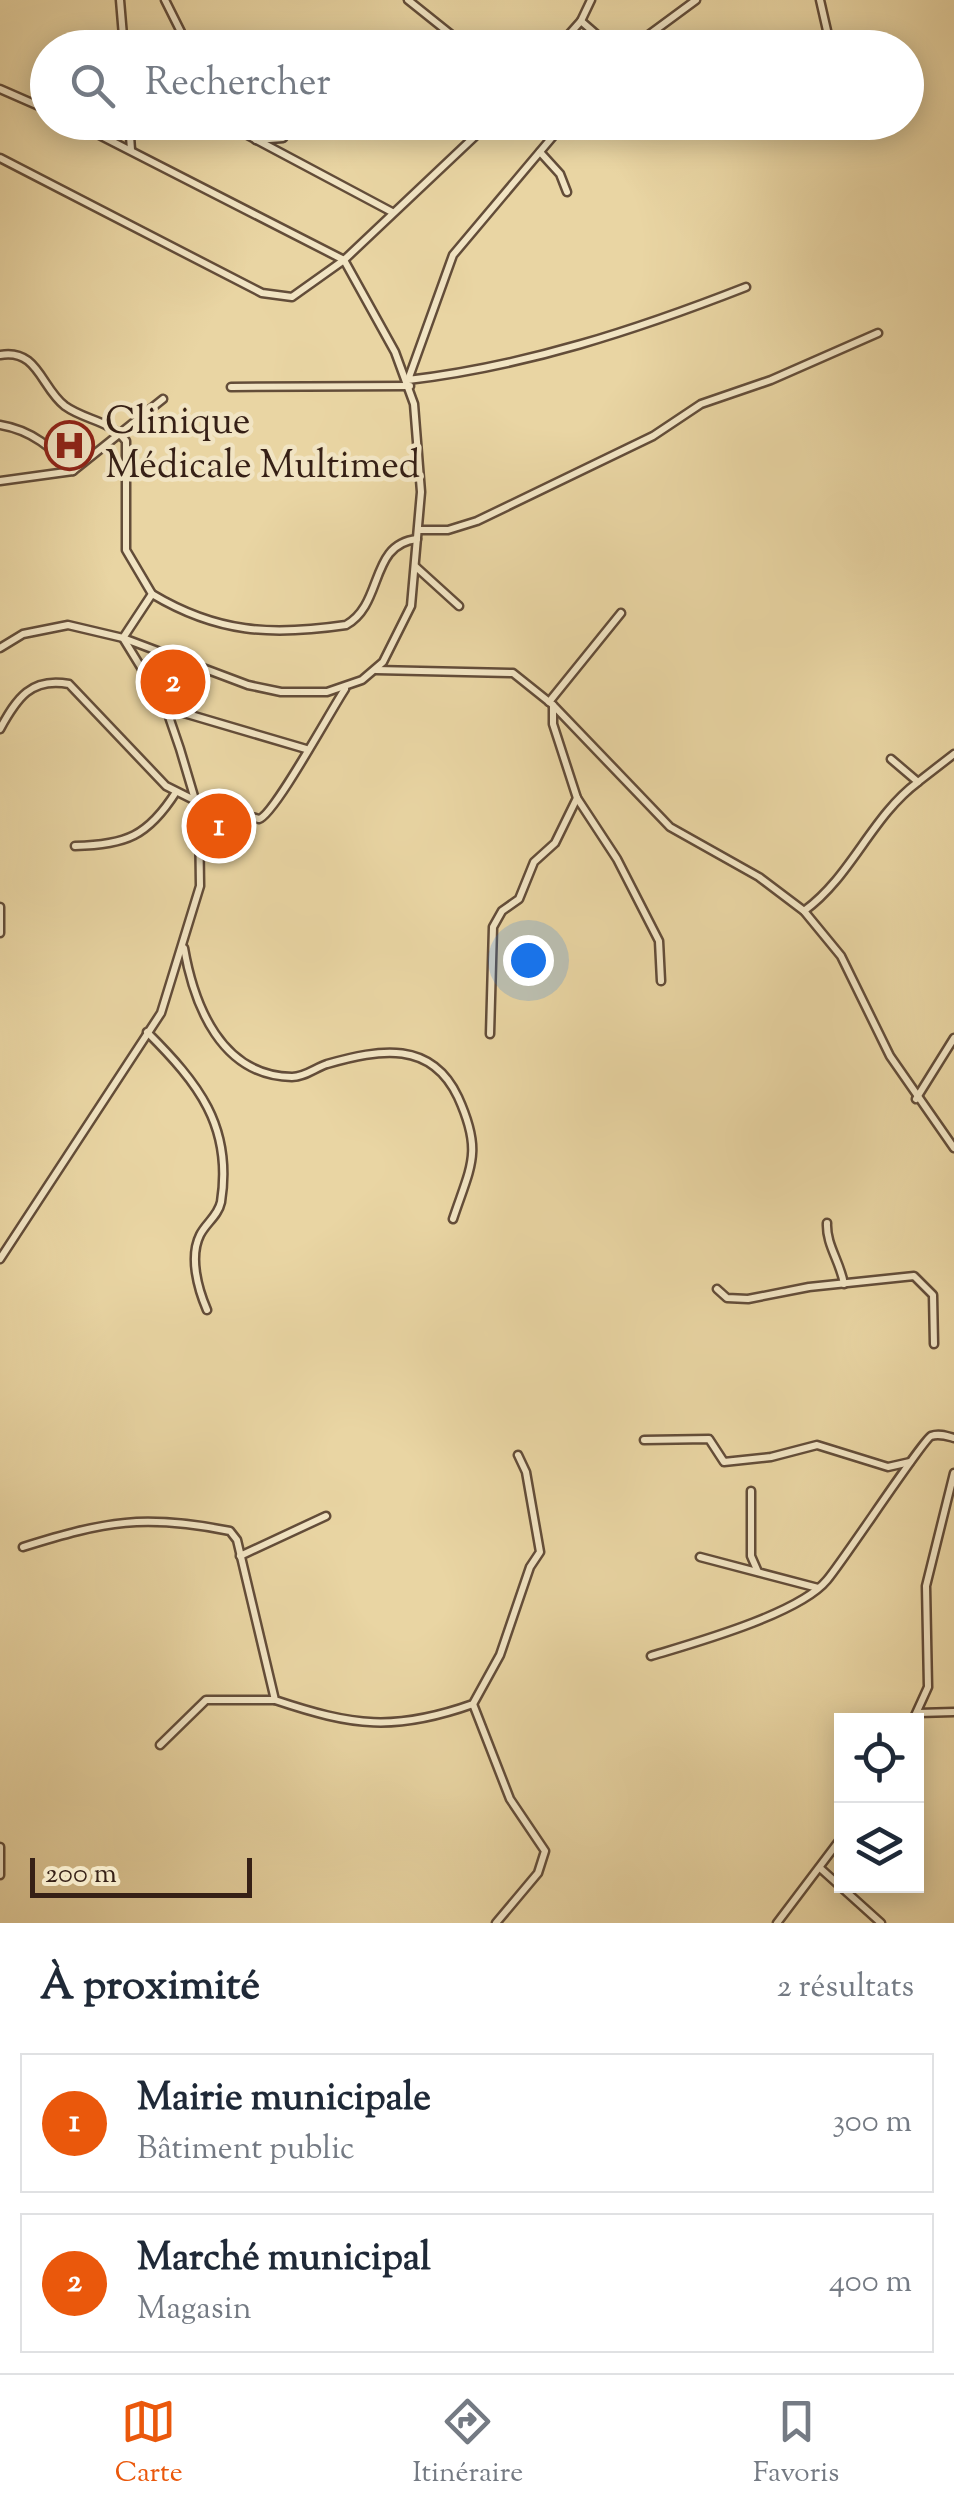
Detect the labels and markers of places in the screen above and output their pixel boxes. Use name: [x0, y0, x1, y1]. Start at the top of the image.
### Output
place label: Clinique Médicale Multimed: [105, 397, 420, 495]
hospital icon: Clinique Médicale Multimed: [44, 420, 96, 472]
pin: 2: [140, 644, 206, 720]
pin: 1: [186, 788, 252, 864]

